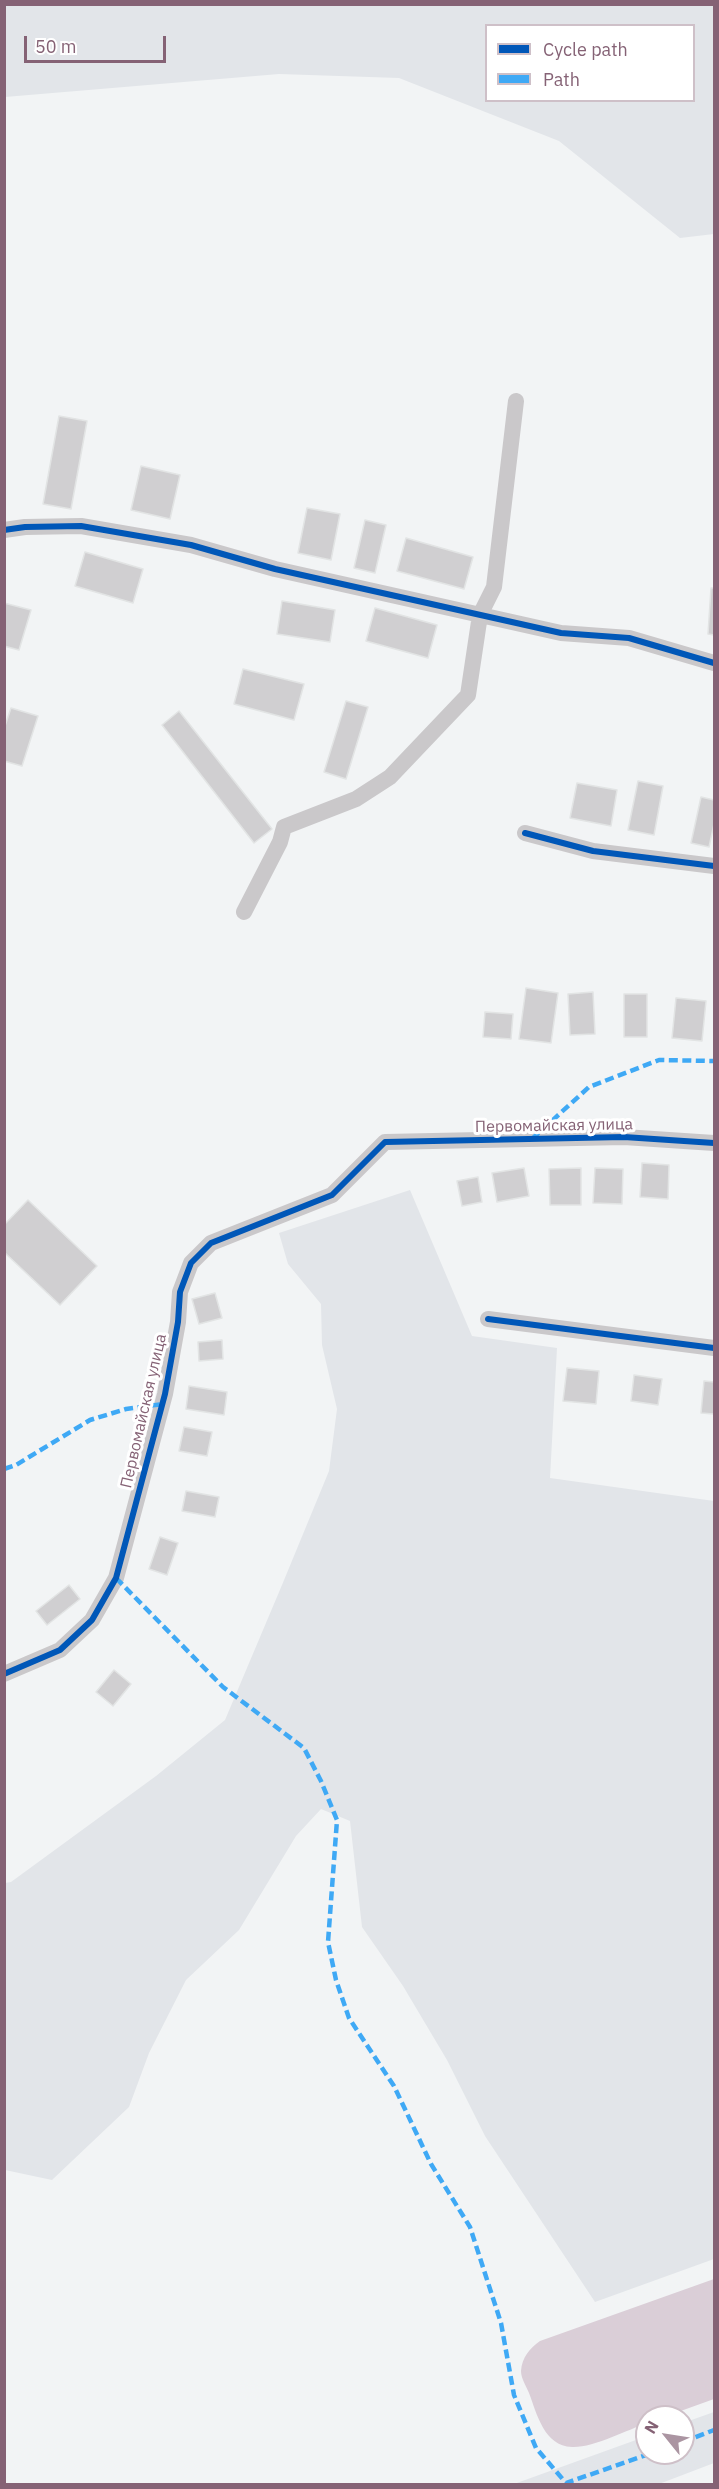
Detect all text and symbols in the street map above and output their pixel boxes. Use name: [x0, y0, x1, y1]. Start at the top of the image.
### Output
scale bar: [27, 24, 170, 62]
legend: [485, 24, 695, 102]
text: 50 m: [35, 35, 77, 58]
text: Cycle path: [543, 38, 628, 61]
text: Path: [543, 68, 580, 91]
street label: Первомайская улица: [475, 1115, 633, 1137]
street label: Первомайская улица: [117, 1332, 171, 1490]
north arrow: [635, 2405, 695, 2465]
text: N: [640, 2417, 663, 2437]

